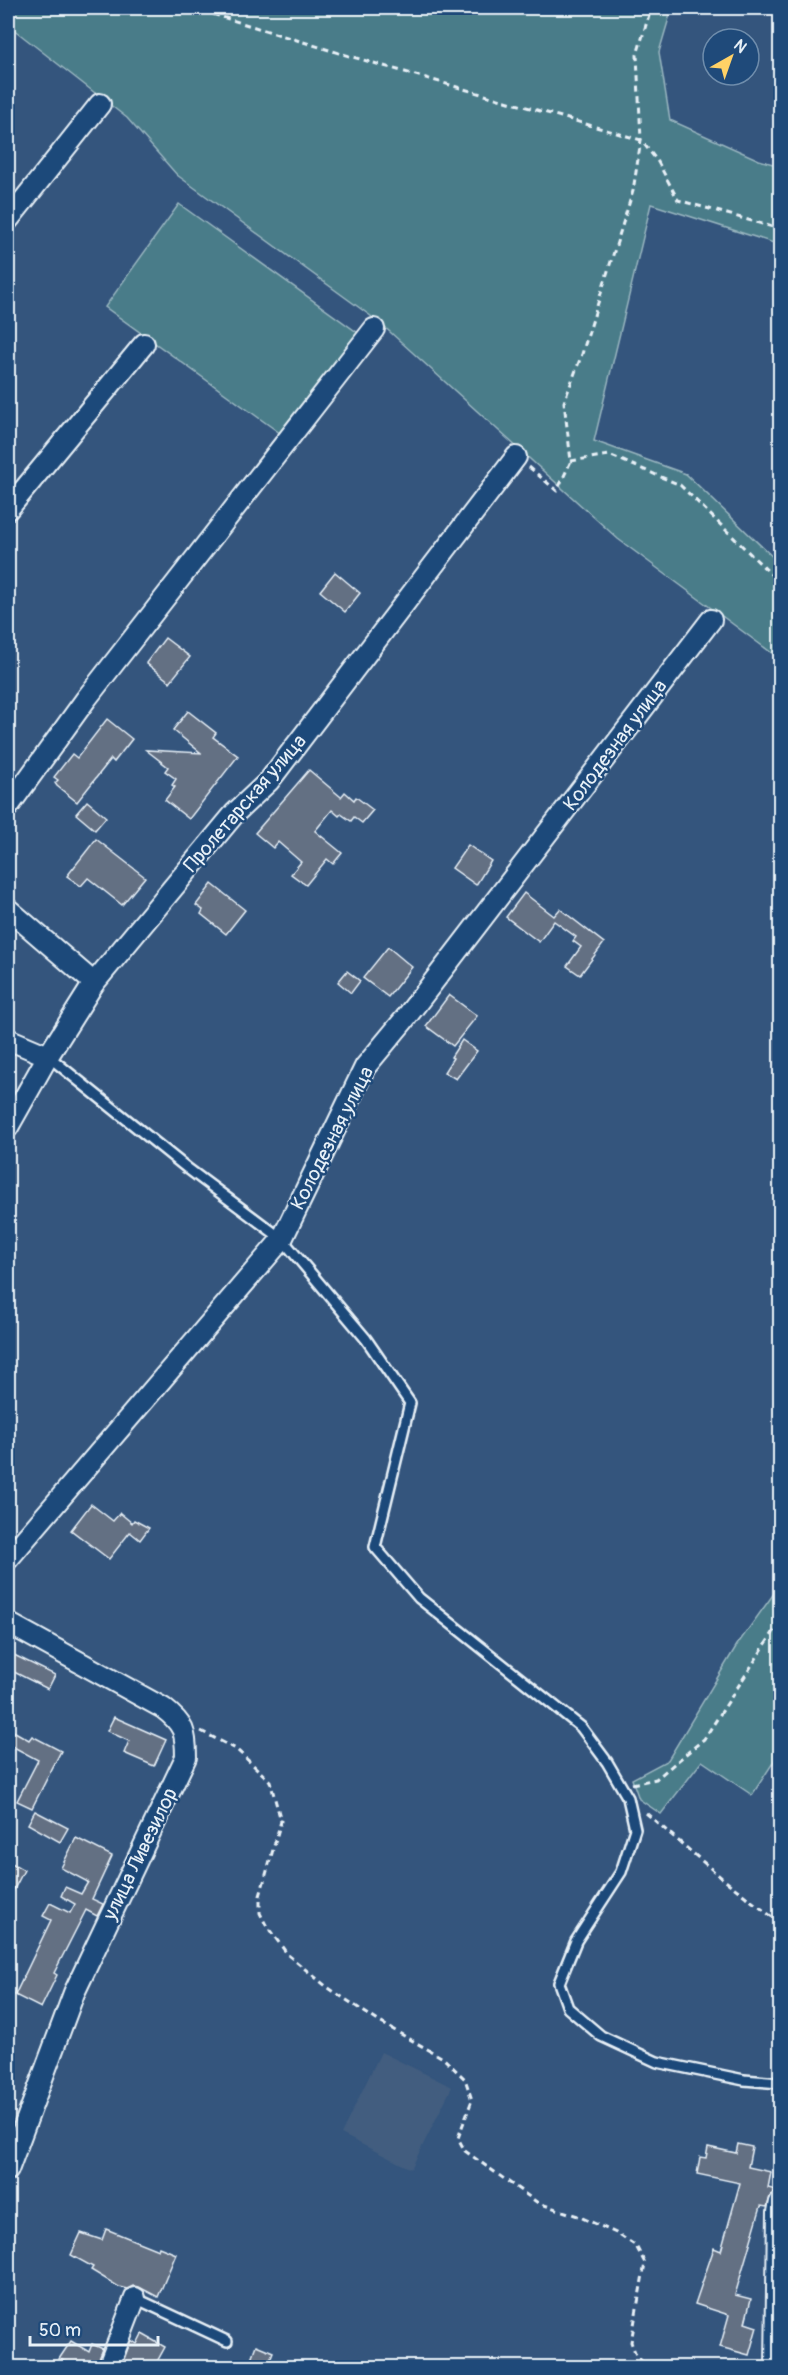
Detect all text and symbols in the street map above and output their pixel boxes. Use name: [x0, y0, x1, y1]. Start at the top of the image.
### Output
north arrow: [701, 27, 761, 87]
text: N: [729, 35, 751, 58]
street label: Колодезная улица: [558, 674, 672, 816]
street label: Пролетарская улица: [178, 729, 312, 877]
street label: Колодезная улица: [285, 1062, 379, 1214]
street label: улица Ливезилор: [97, 1784, 183, 1925]
scale bar: [30, 2309, 158, 2347]
text: 50 m: [39, 2319, 81, 2342]

